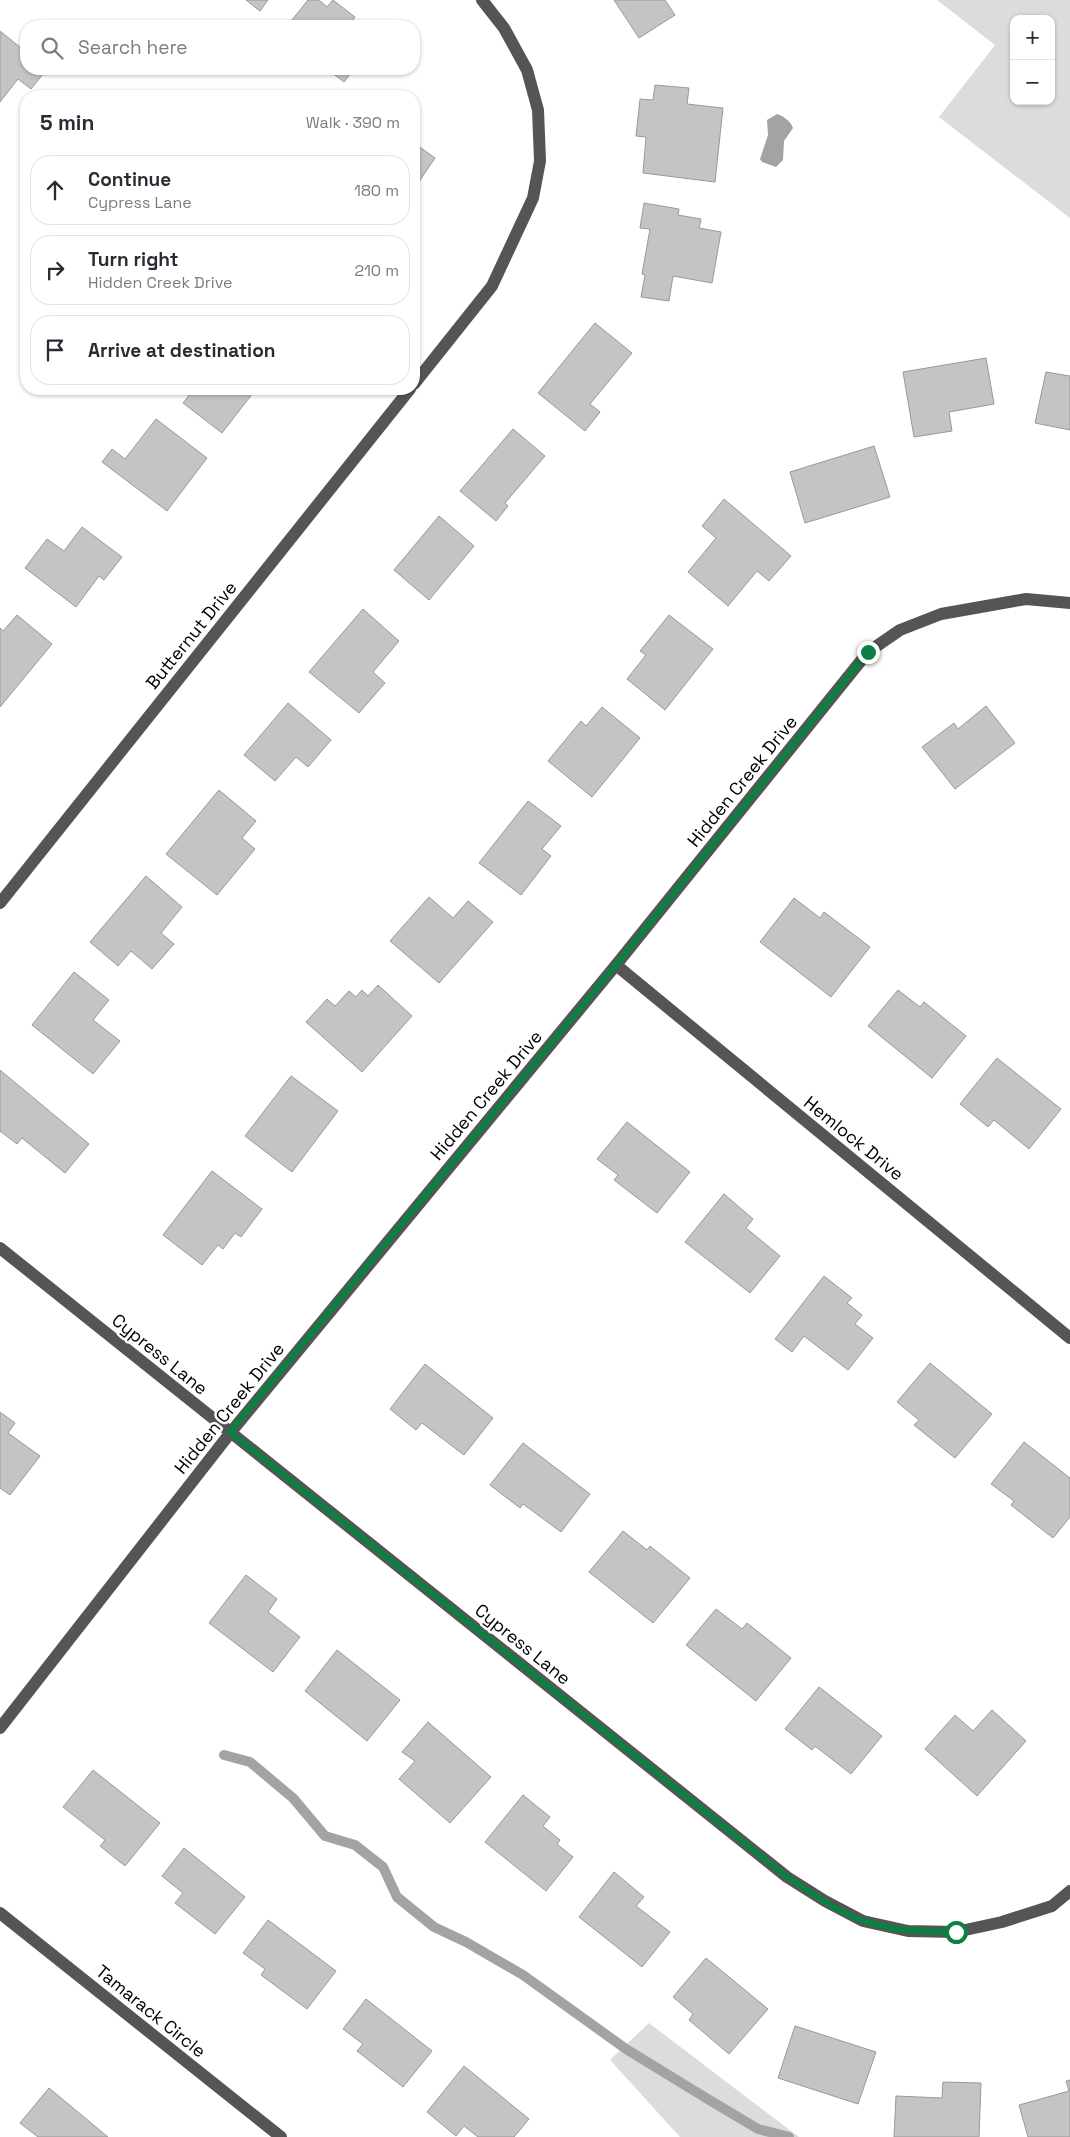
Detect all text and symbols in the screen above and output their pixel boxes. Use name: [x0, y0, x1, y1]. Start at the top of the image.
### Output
map controls: [1010, 15, 1055, 105]
button: +: [1010, 15, 1055, 60]
search box: [20, 20, 420, 75]
icon: search: [38, 34, 66, 62]
text: Search here: [78, 35, 188, 60]
button: −: [1010, 60, 1055, 105]
text: 5 min: [40, 109, 94, 136]
text: Walk · 390 m: [306, 112, 400, 133]
text: Continue: [88, 167, 171, 192]
icon: ahead: [41, 176, 69, 204]
text: 180 m: [354, 180, 399, 201]
text: Cypress Lane: [88, 192, 192, 213]
text: Turn right: [88, 247, 178, 272]
icon: right: [41, 256, 69, 284]
text: 210 m: [355, 260, 399, 281]
text: Hidden Creek Drive: [88, 272, 232, 293]
icon: arrive: [41, 336, 69, 364]
text: Arrive at destination: [88, 338, 276, 363]
street label: Butternut Drive: [140, 576, 242, 694]
route end: [857, 641, 880, 664]
street label: Hidden Creek Drive: [682, 711, 802, 851]
street label: Hidden Creek Drive: [425, 1025, 547, 1165]
street label: Hemlock Drive: [799, 1091, 909, 1185]
street label: Cypress Lane: [107, 1308, 213, 1400]
street label: Hidden Creek Drive: [169, 1338, 289, 1478]
street label: Cypress Lane: [470, 1598, 576, 1690]
route start: [945, 1921, 968, 1944]
street label: Tamarack Circle: [91, 1960, 211, 2062]

